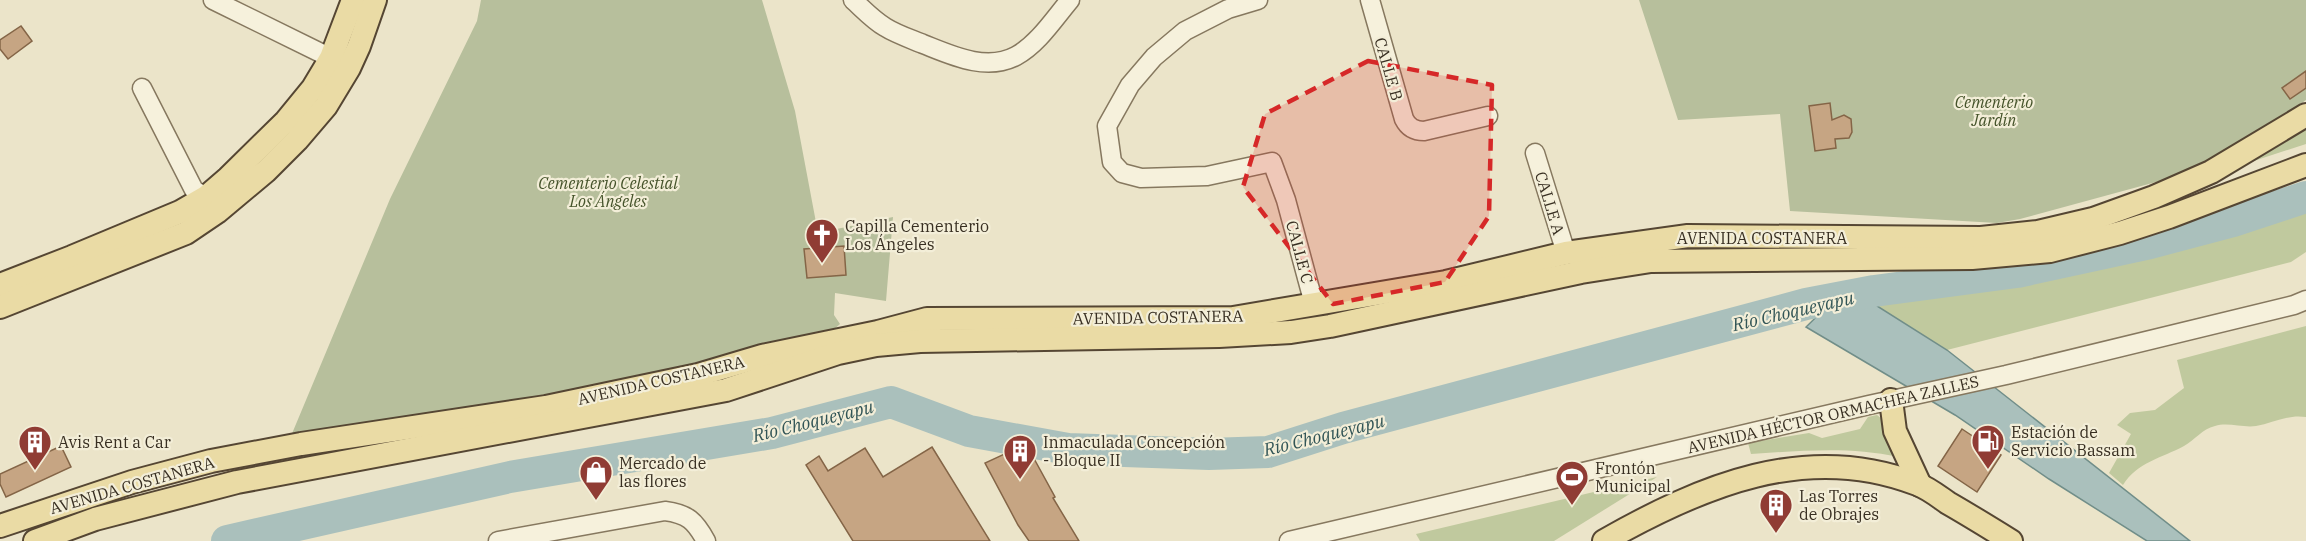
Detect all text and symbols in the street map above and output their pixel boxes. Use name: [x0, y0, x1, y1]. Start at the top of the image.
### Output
street label: CALLE B: [1370, 35, 1408, 103]
park label: Cementerio Jardín: [1955, 92, 2033, 130]
street label: CALLE A: [1531, 169, 1569, 237]
park label: Cementerio Celestial Los Ángeles: [538, 173, 678, 211]
place label: Capilla Cementerio Los Ángeles: [845, 216, 989, 254]
church icon: Capilla Cementerio Los Ángeles: [804, 217, 840, 264]
street label: CALLE C: [1282, 218, 1318, 286]
street label: AVENIDA COSTANERA: [1677, 228, 1847, 248]
water label: Río Choqueyapu: [1729, 286, 1857, 336]
street label: AVENIDA COSTANERA: [1073, 306, 1243, 328]
street label: AVENIDA COSTANERA: [576, 351, 746, 409]
street label: AVENIDA HÉCTOR ORMACHEA ZALLES: [1685, 370, 1981, 457]
water label: Río Choqueyapu: [749, 395, 877, 447]
water label: Río Choqueyapu: [1260, 409, 1388, 461]
place label: Estación de Servicio Bassam: [2011, 422, 2135, 460]
fuel station icon: Estación de Servicio Bassam: [1970, 423, 2006, 470]
building icon: Avis Rent a Car: [17, 424, 53, 471]
place label: Avis Rent a Car: [58, 432, 171, 452]
place label: Inmaculada Concepción - Bloque II: [1043, 432, 1225, 470]
building icon: Inmaculada Concepción - Bloque II: [1002, 433, 1038, 480]
street label: AVENIDA COSTANERA: [47, 452, 217, 518]
place label: Mercado de las flores: [619, 453, 706, 491]
shop icon: Mercado de las flores: [578, 454, 614, 501]
place label: Frontón Municipal: [1595, 458, 1671, 496]
sports icon: Frontón Municipal: [1554, 459, 1590, 506]
place label: Las Torres de Obrajes: [1799, 486, 1879, 524]
building icon: Las Torres de Obrajes: [1758, 487, 1794, 534]

